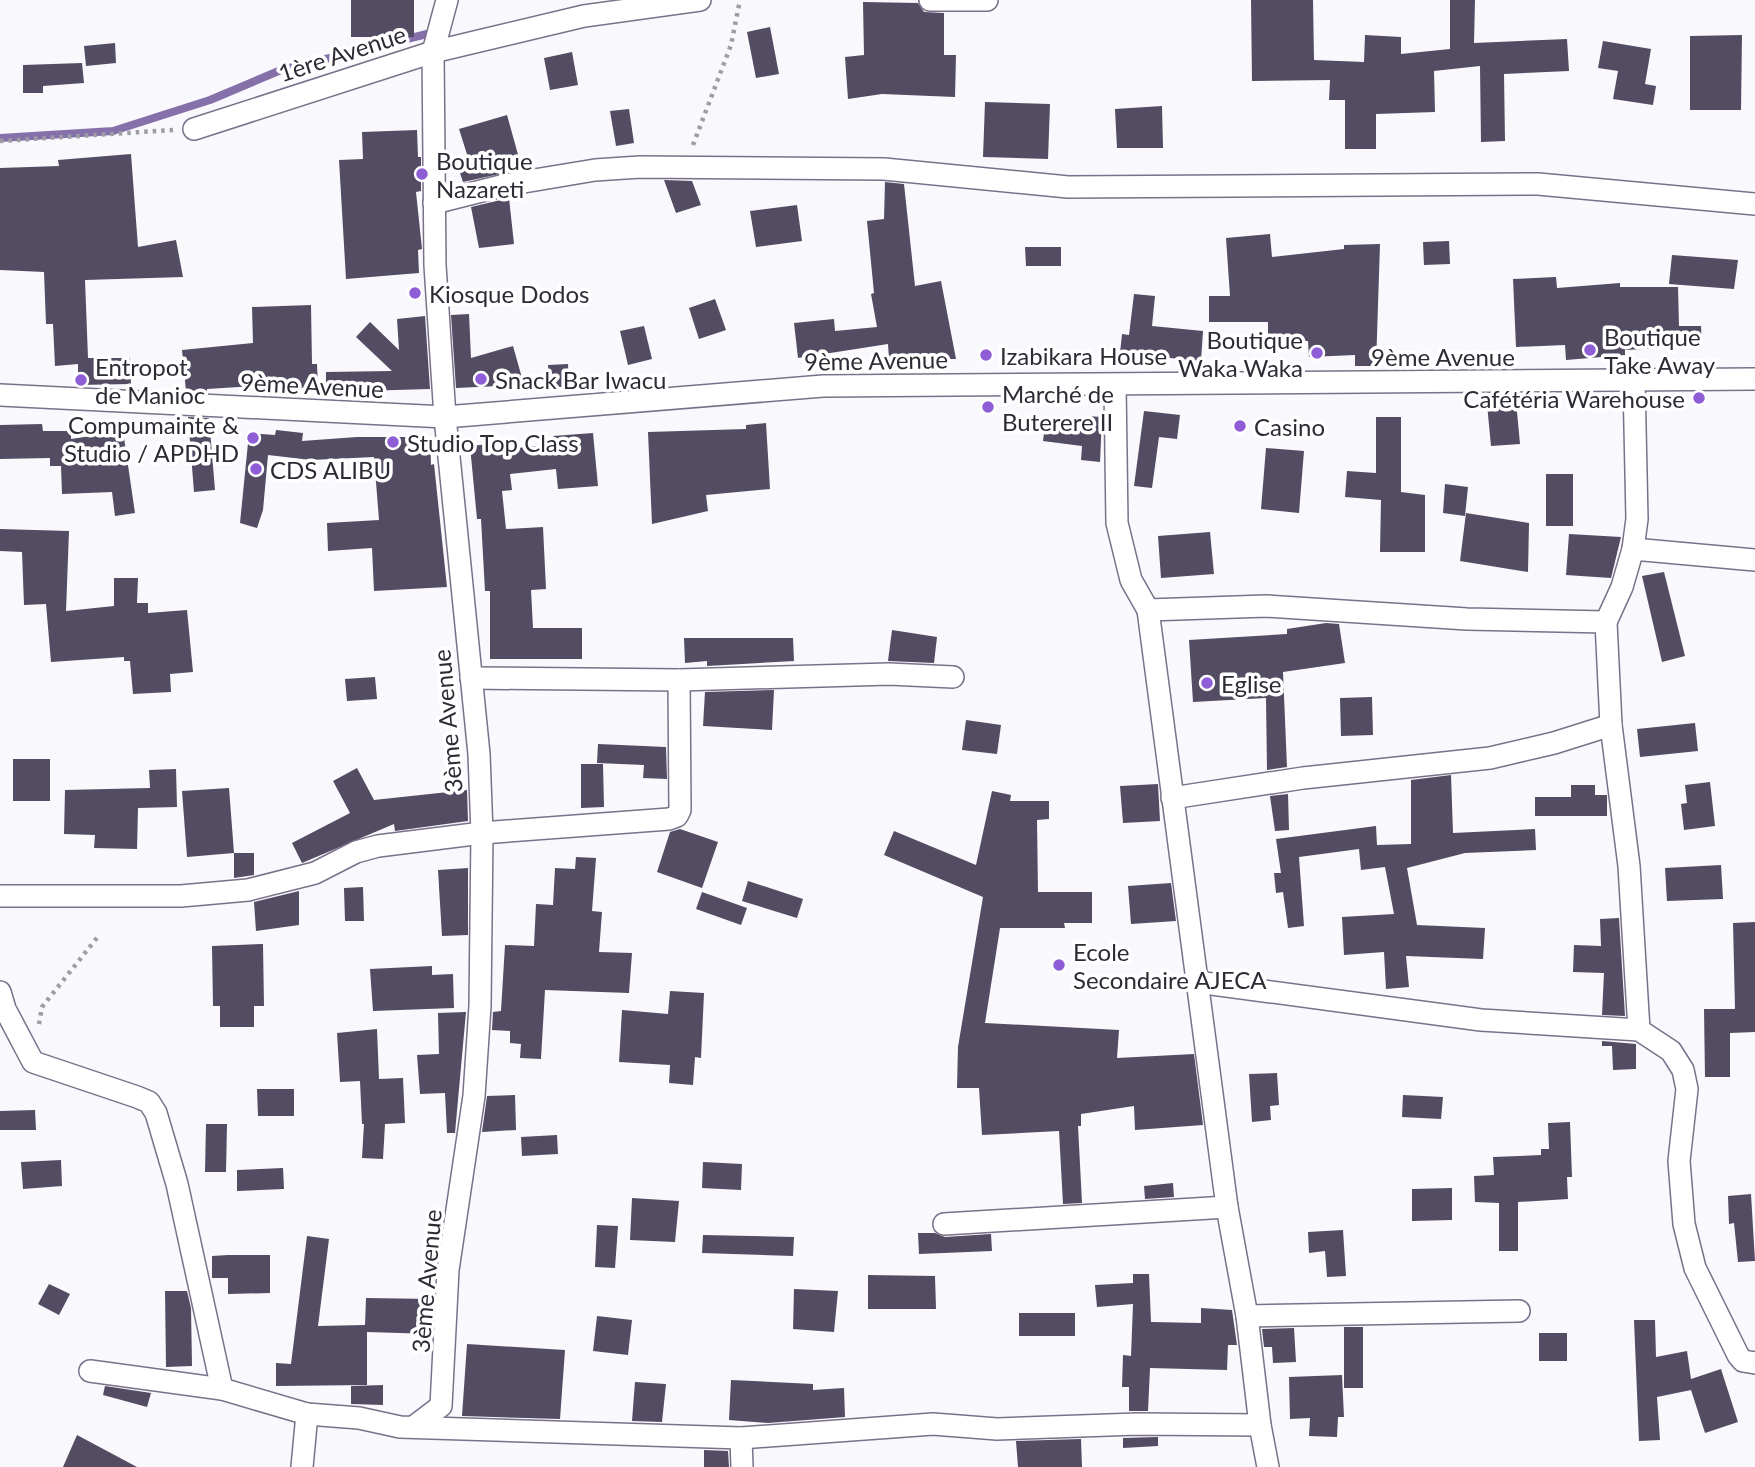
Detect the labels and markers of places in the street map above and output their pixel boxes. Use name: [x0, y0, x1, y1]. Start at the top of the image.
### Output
place label: Boutique Nazareti: [436, 146, 533, 203]
marker: Boutique Nazareti: [414, 166, 430, 182]
place label: Kiosque Dodos: [429, 279, 589, 308]
marker: Kiosque Dodos: [407, 285, 423, 301]
place label: Boutique Take Away: [1604, 322, 1716, 379]
place label: Boutique Waka Waka: [1178, 325, 1303, 382]
place label: Izabikara House: [1000, 341, 1167, 370]
marker: Boutique Take Away: [1582, 342, 1598, 358]
marker: Boutique Waka Waka: [1309, 345, 1325, 361]
marker: Izabikara House: [978, 347, 994, 363]
place label: Entropot de Manioc: [95, 352, 205, 409]
place label: Snack Bar Iwacu: [495, 365, 667, 394]
marker: Snack Bar Iwacu: [473, 371, 489, 387]
marker: Entropot de Manioc: [73, 372, 89, 388]
place label: Marché de Buterere II: [1002, 379, 1114, 436]
place label: Cafétéria Warehouse: [1463, 384, 1685, 413]
marker: Cafétéria Warehouse: [1691, 390, 1707, 406]
marker: Marché de Buterere II: [980, 399, 996, 415]
place label: Compumainte & Studio / APDHD: [64, 410, 239, 467]
place label: Casino: [1254, 412, 1325, 441]
marker: Casino: [1232, 418, 1248, 434]
place label: Studio Top Class: [407, 428, 579, 457]
marker: Compumainte & Studio / APDHD: [245, 430, 261, 446]
marker: Studio Top Class: [385, 434, 401, 450]
place label: CDS ALIBU: [270, 455, 391, 484]
marker: CDS ALIBU: [248, 461, 264, 477]
place label: Eglise: [1221, 669, 1281, 698]
marker: Eglise: [1199, 675, 1215, 691]
place label: Ecole Secondaire AJECA: [1073, 937, 1267, 994]
marker: Ecole Secondaire AJECA: [1051, 957, 1067, 973]

